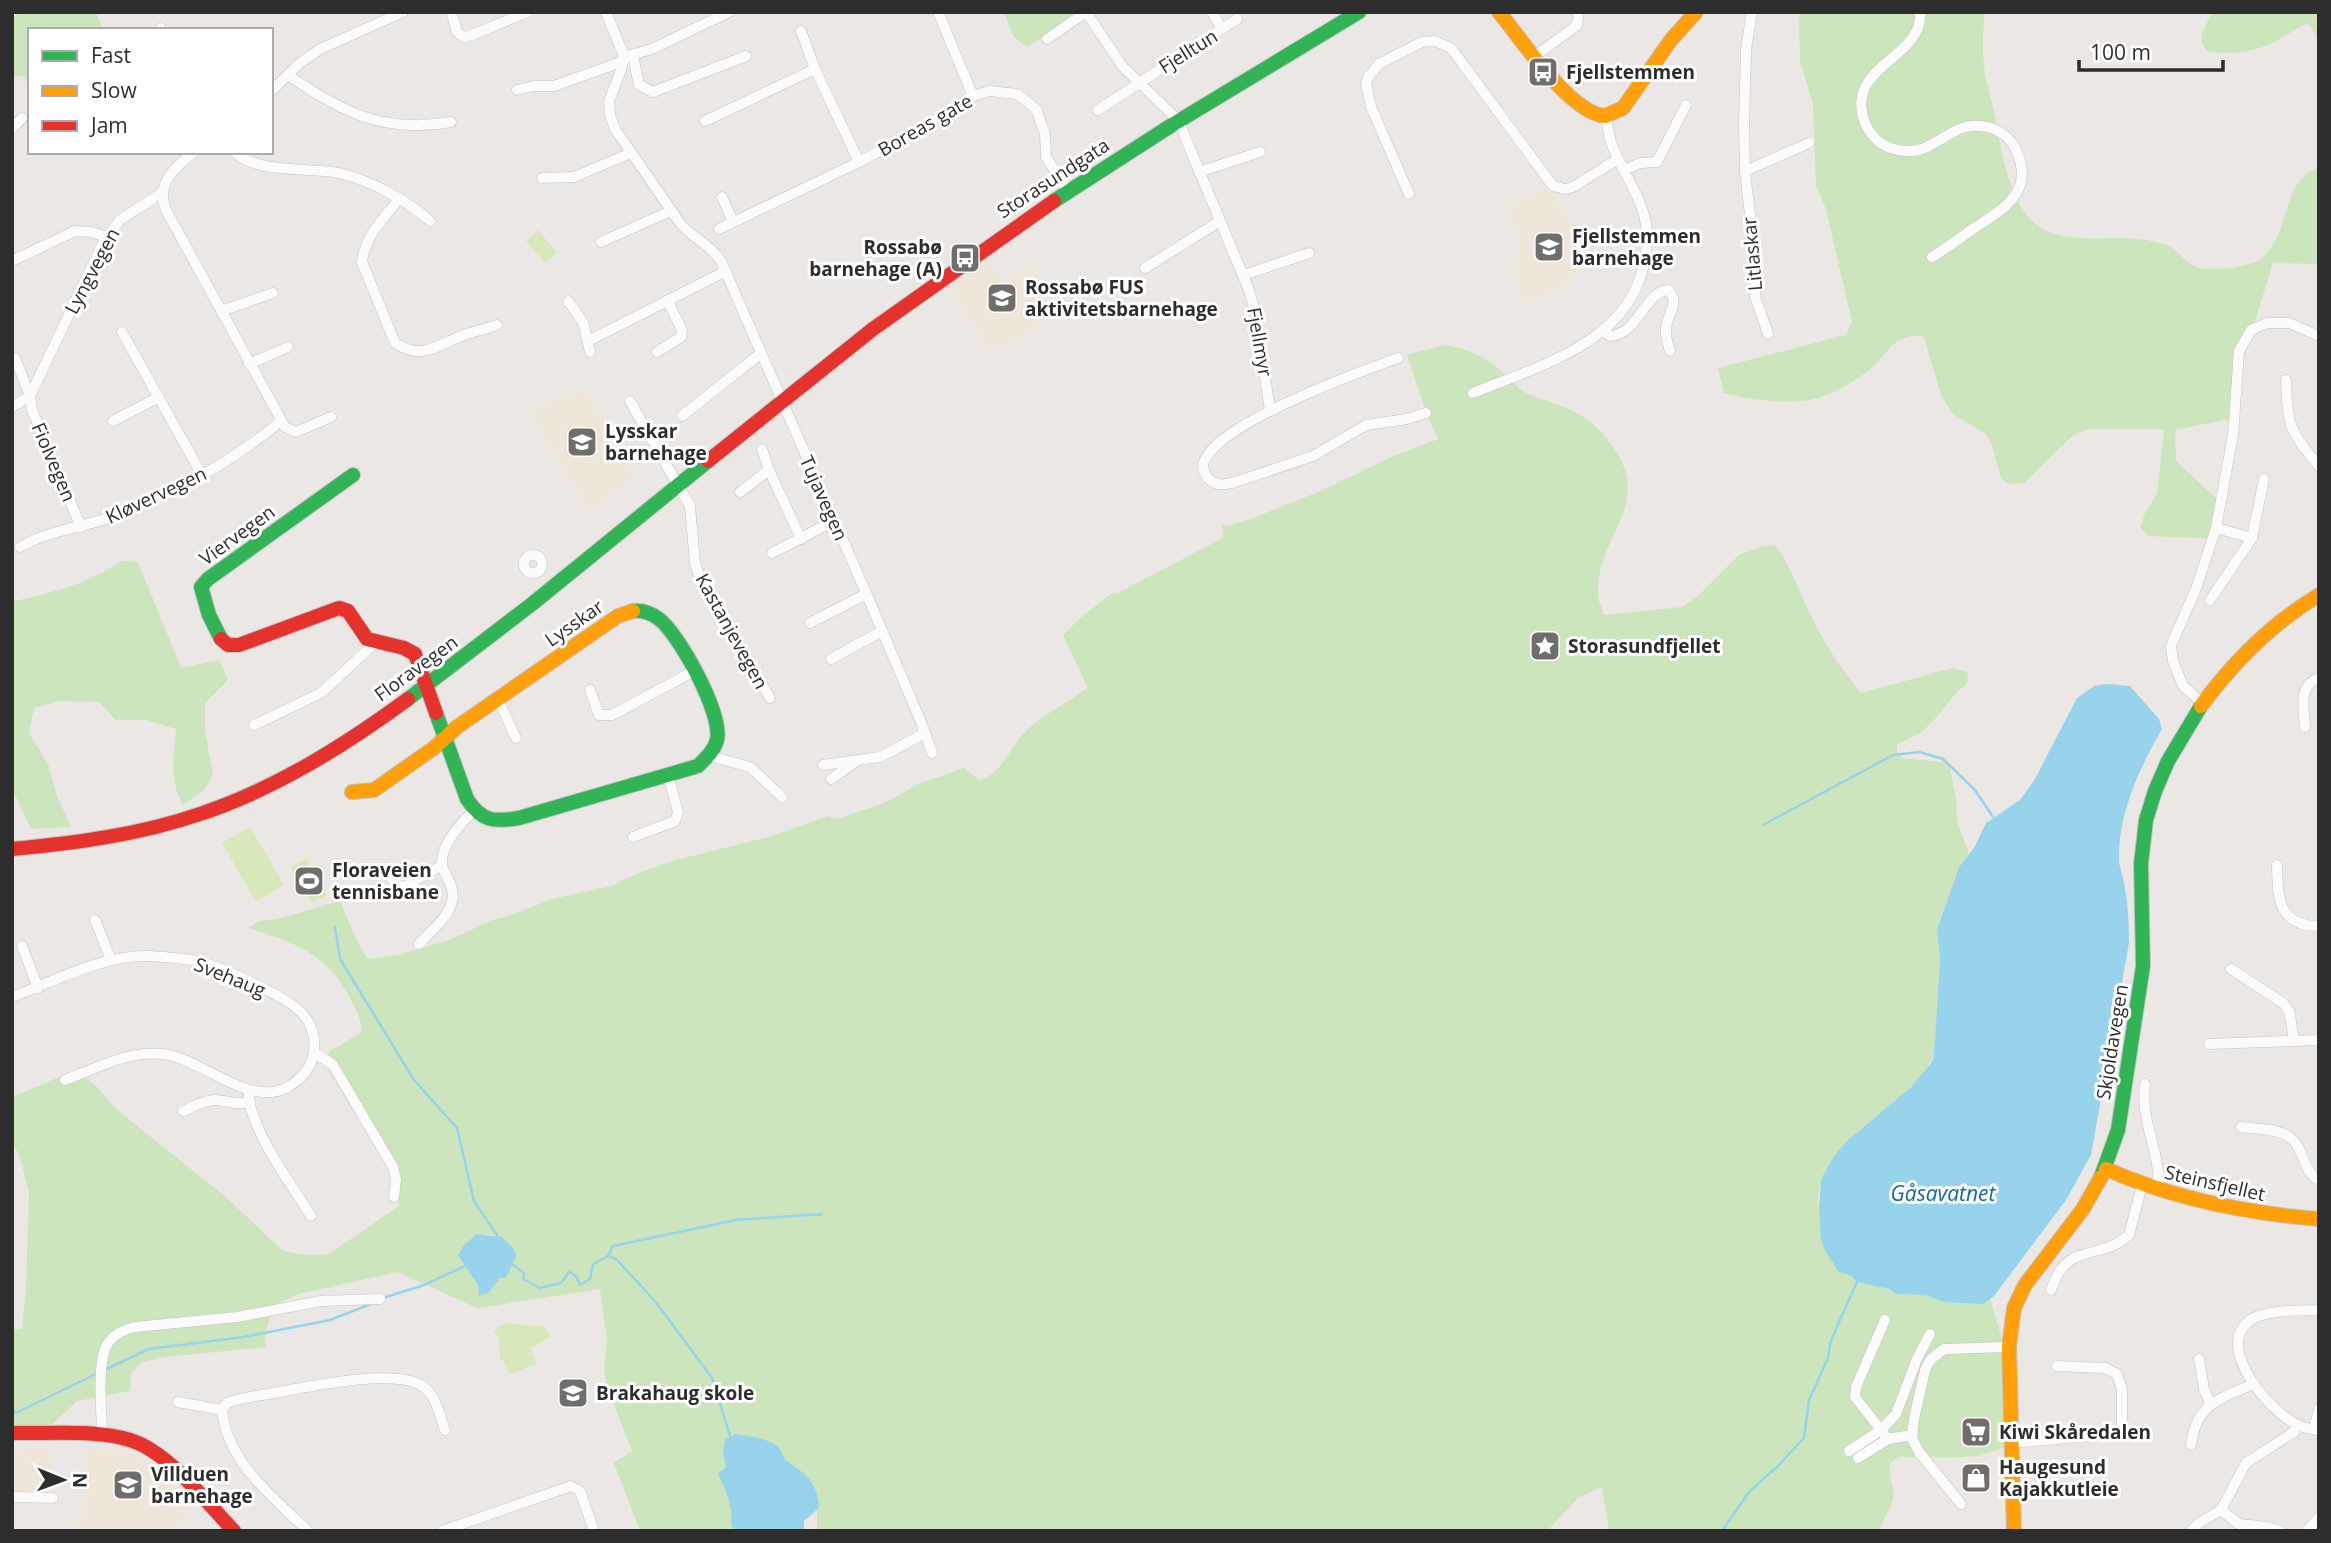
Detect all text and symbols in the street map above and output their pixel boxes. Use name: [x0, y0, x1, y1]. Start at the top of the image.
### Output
street label: Fjelltun: [1154, 23, 1222, 79]
legend: [28, 28, 273, 154]
scale bar: [2079, 28, 2222, 72]
text: 100 m: [2090, 38, 2151, 66]
text: Fast: [91, 41, 131, 69]
bus stop icon: Fjellstemmen: [1526, 55, 1560, 89]
place label: Fjellstemmen: [1566, 59, 1695, 85]
text: Slow: [91, 76, 137, 104]
street label: Boreas gate: [873, 87, 977, 163]
text: Jam: [89, 111, 128, 139]
street label: Storasundgata: [992, 132, 1114, 224]
street label: Litlaskar: [1736, 216, 1768, 292]
street label: Lyngvegen: [58, 223, 126, 319]
place label: Fjellstemmen barnehage: [1572, 223, 1701, 271]
school or university icon: Fjellstemmen barnehage: [1532, 230, 1566, 264]
place label: Rossabø barnehage (A): [809, 234, 942, 282]
bus stop icon: Rossabø barnehage (A): [948, 241, 982, 275]
place label: Rossabø FUS aktivitetsbarnehage: [1025, 274, 1218, 322]
school or university icon: Rossabø FUS aktivitetsbarnehage: [985, 281, 1019, 315]
street label: Fjellmyr: [1241, 305, 1279, 379]
street label: Fiolvegen: [26, 418, 82, 506]
place label: Lysskar barnehage: [605, 418, 707, 466]
school or university icon: Lysskar barnehage: [565, 425, 599, 459]
street label: Tujavegen: [794, 451, 854, 545]
street label: Kløvervegen: [101, 460, 211, 530]
street label: Viervegen: [194, 499, 280, 571]
street label: Kastanjevegen: [689, 569, 775, 693]
street label: Lysskar: [540, 593, 609, 653]
street label: Floravegen: [369, 629, 463, 707]
place icon: Storasundfjellet: [1528, 629, 1562, 663]
place label: Storasundfjellet: [1568, 633, 1720, 659]
place label: Floraveien tennisbane: [332, 857, 439, 905]
sports icon: Floraveien tennisbane: [292, 864, 326, 898]
street label: Svehaug: [190, 951, 270, 1003]
street label: Skjoldavegen: [2090, 982, 2134, 1102]
street label: Steinsfjellet: [2162, 1159, 2268, 1207]
water label: Gåsavatnet: [1890, 1179, 1997, 1207]
school or university icon: Brakahaug skole: [556, 1376, 590, 1410]
place label: Brakahaug skole: [596, 1380, 754, 1406]
supermarket icon: Kiwi Skåredalen: [1959, 1415, 1993, 1449]
place label: Kiwi Skåredalen: [1999, 1419, 2151, 1445]
north arrow: [28, 1445, 98, 1515]
place label: Haugesund Kajakkutleie: [1999, 1454, 2119, 1502]
place label: Villduen barnehage: [151, 1461, 253, 1509]
shop icon: Haugesund Kajakkutleie: [1959, 1461, 1993, 1495]
school or university icon: Villduen barnehage: [111, 1468, 145, 1502]
text: N: [67, 1472, 93, 1488]

